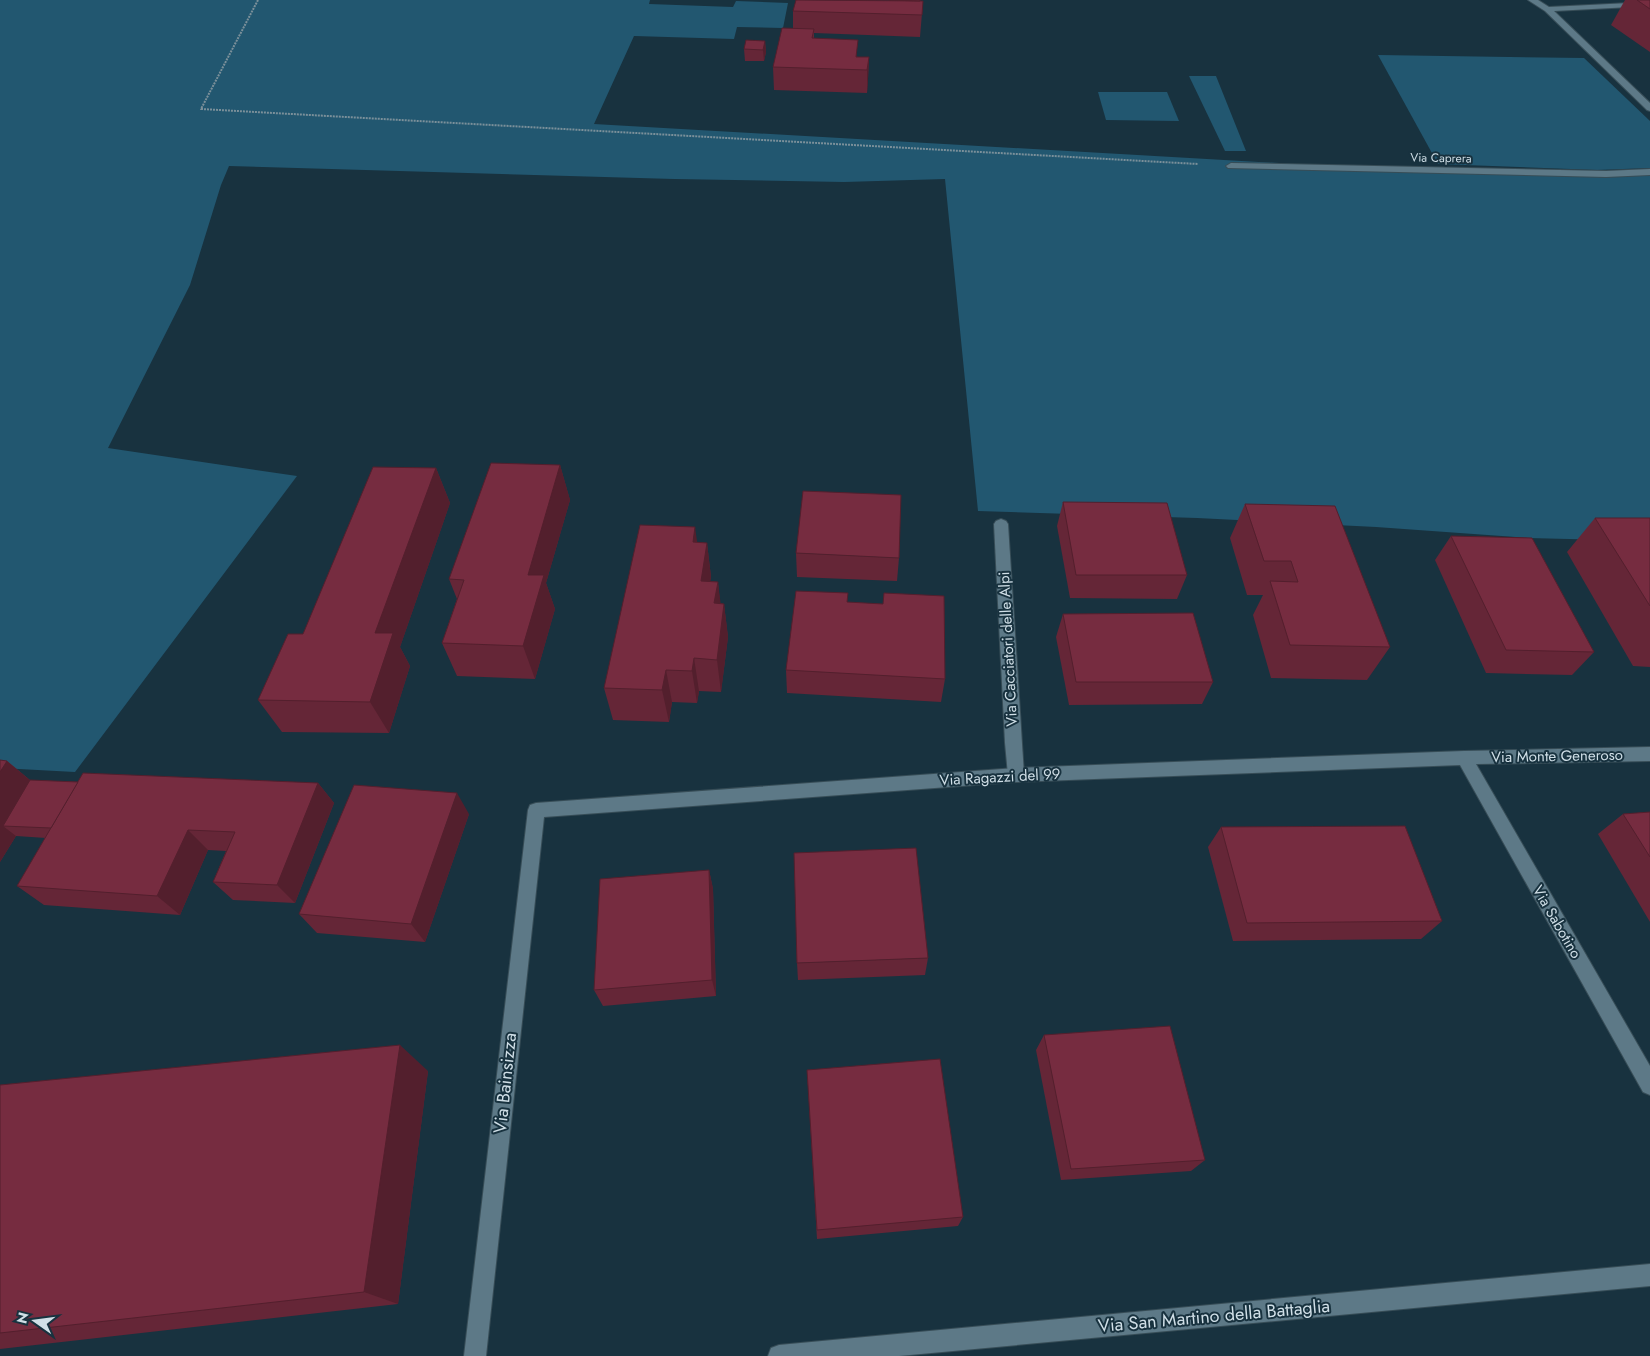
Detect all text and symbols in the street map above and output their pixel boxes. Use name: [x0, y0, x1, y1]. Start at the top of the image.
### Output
street label: Via Caprera: [1410, 148, 1472, 168]
street label: Via Cacciatori delle Alpi: [993, 571, 1023, 727]
street label: Via Monte Generoso: [1491, 744, 1623, 768]
street label: Via Ragazzi del 99: [939, 763, 1061, 791]
street label: Via Sabotino: [1527, 881, 1587, 963]
street label: Via Bainsizza: [487, 1031, 523, 1135]
street label: Via San Martino della Battaglia: [1097, 1293, 1331, 1339]
north arrow: [10, 1296, 60, 1346]
text: N: [11, 1310, 33, 1326]

